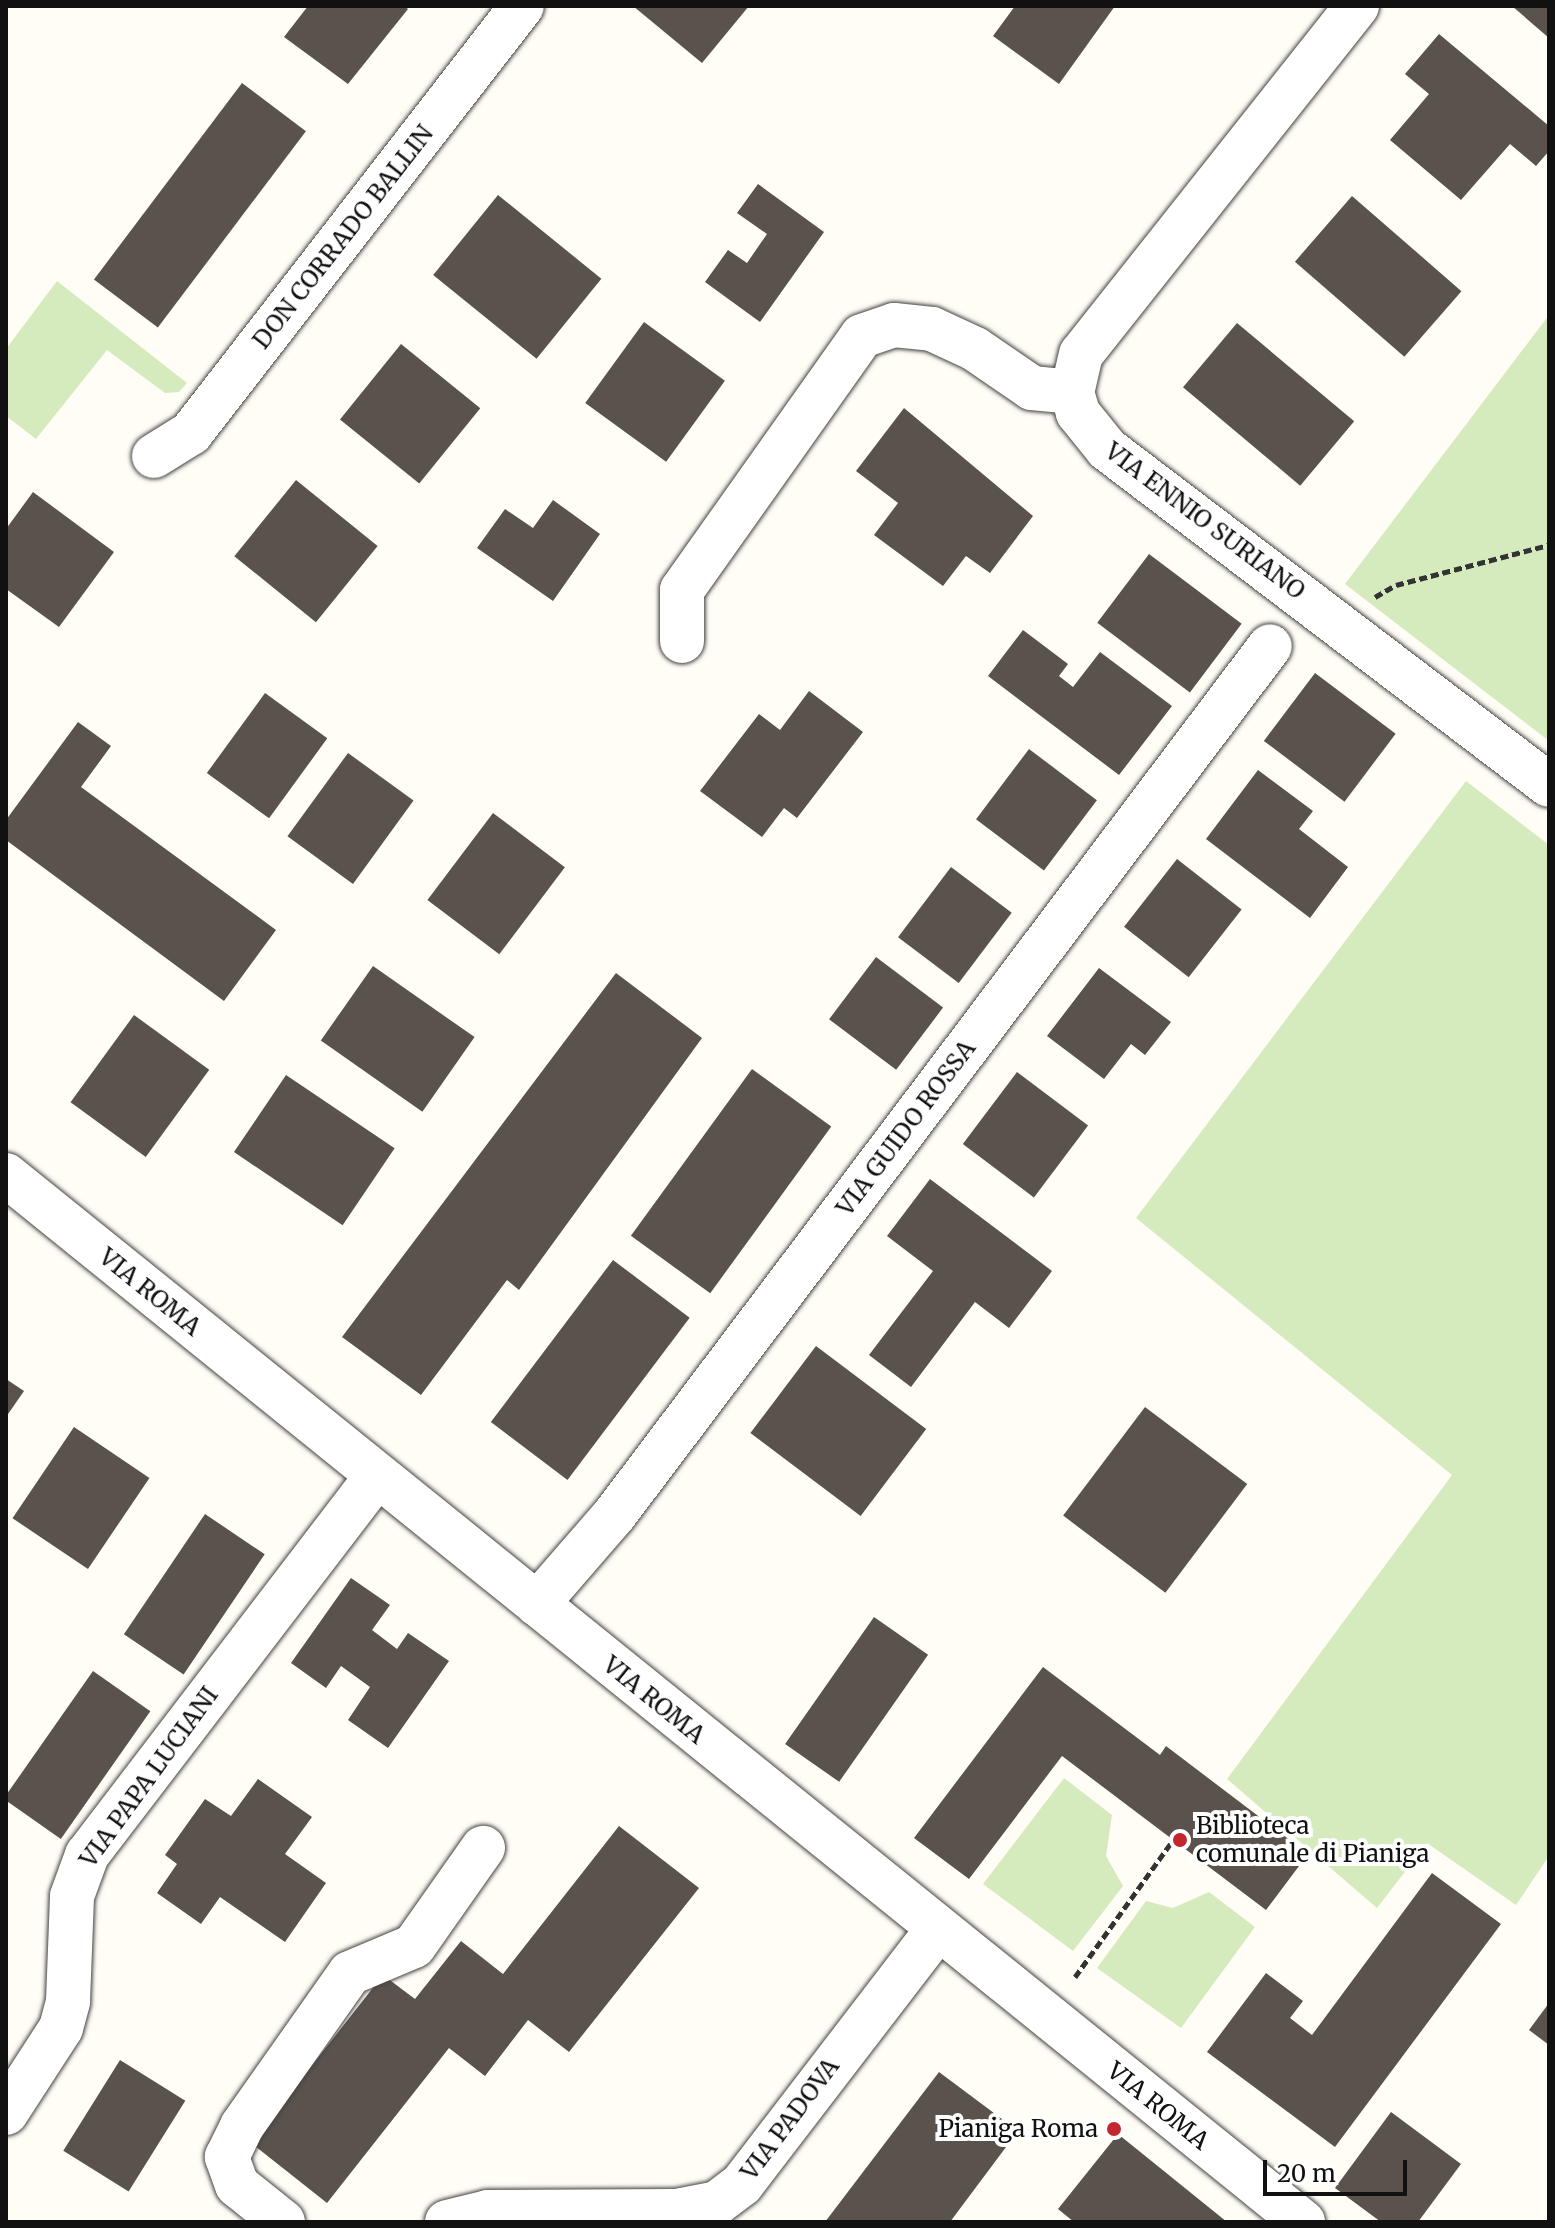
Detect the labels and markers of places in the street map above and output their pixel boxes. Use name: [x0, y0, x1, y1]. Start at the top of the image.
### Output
place label: Biblioteca comunale di Pianiga: [1196, 1812, 1429, 1868]
marker: Biblioteca comunale di Pianiga: [1171, 1831, 1189, 1849]
place label: Pianiga Roma: [938, 2115, 1098, 2143]
marker: Pianiga Roma: [1105, 2120, 1123, 2138]

